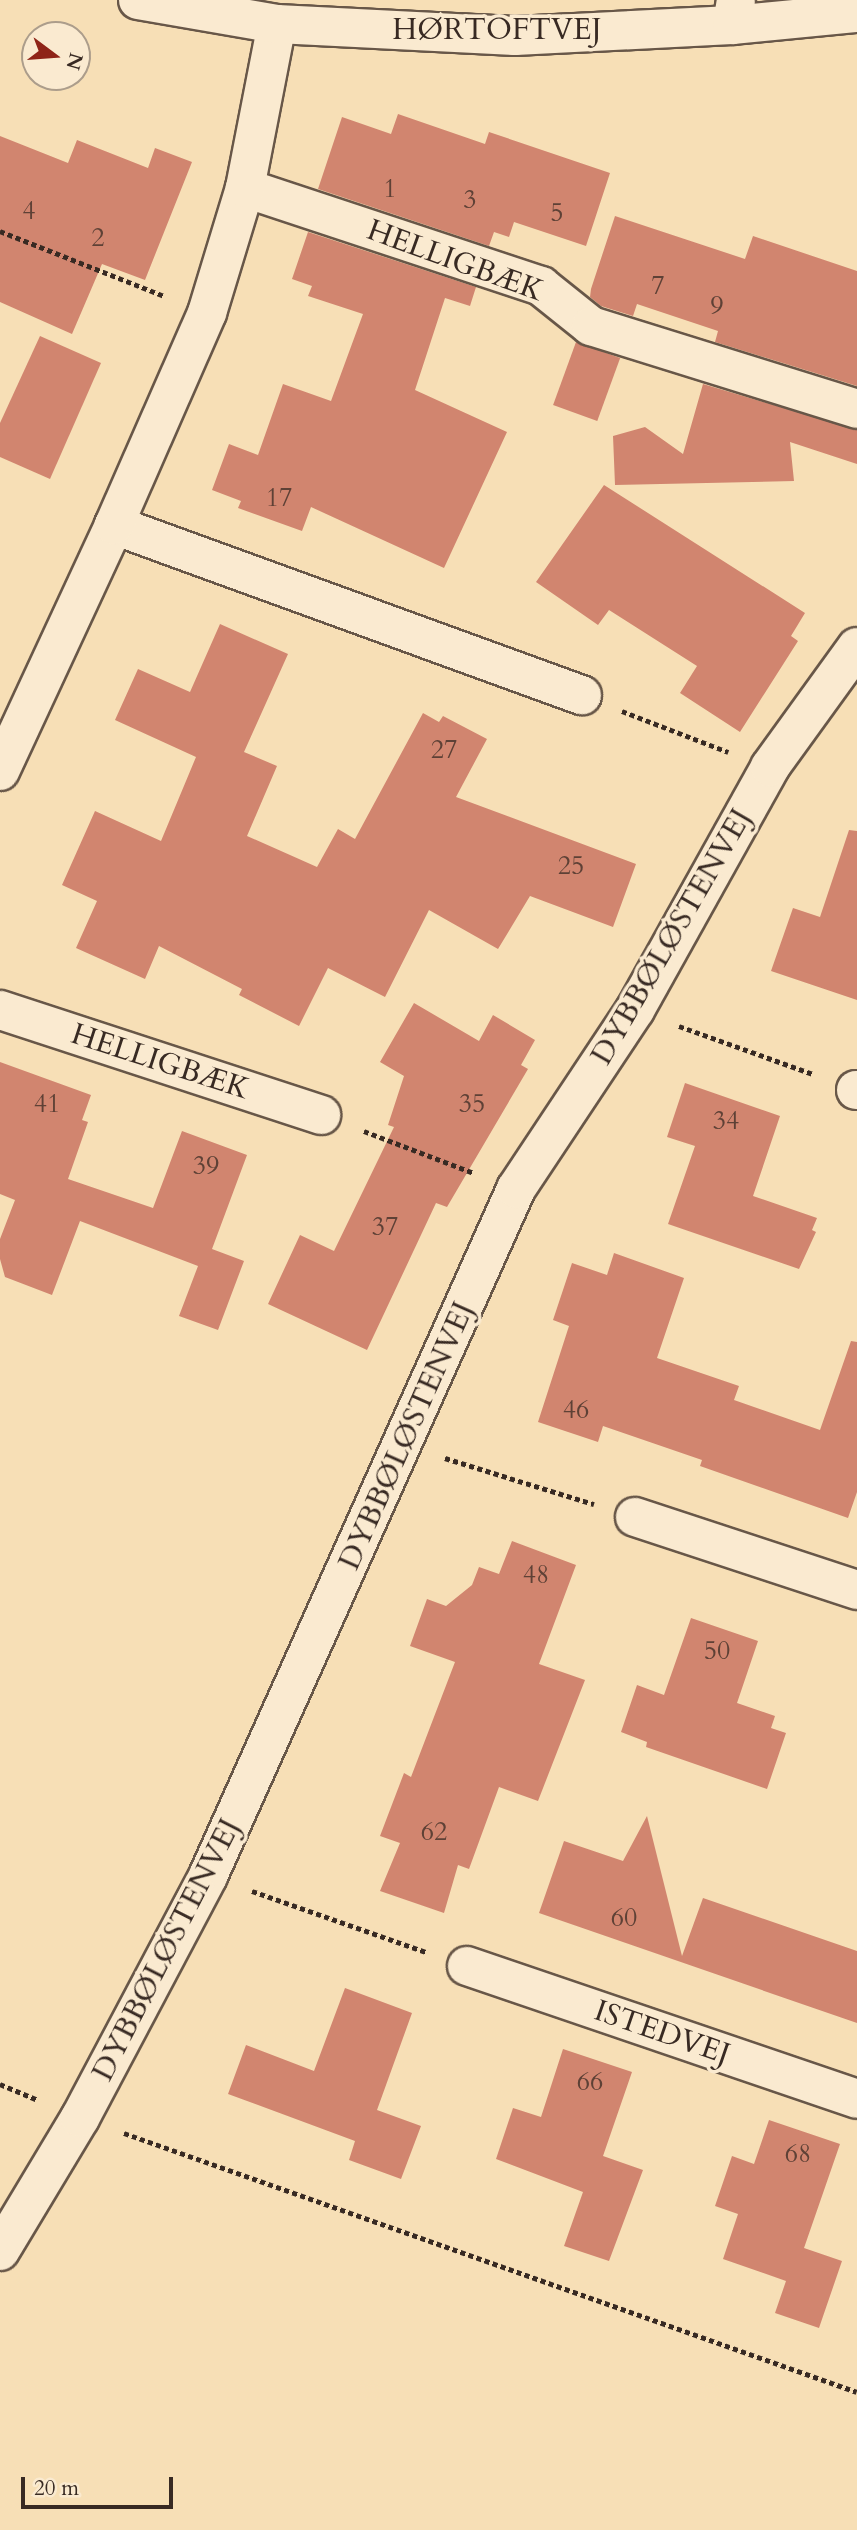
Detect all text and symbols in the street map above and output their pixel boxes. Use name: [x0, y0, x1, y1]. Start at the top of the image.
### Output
street label: HØRTOFTVEJ: [392, 12, 602, 48]
north arrow: [21, 21, 91, 91]
text: N: [59, 50, 89, 73]
house number: 1: [383, 173, 397, 205]
house number: 3: [463, 184, 477, 216]
house number: 4: [22, 195, 36, 227]
house number: 5: [550, 197, 564, 229]
street label: HELLIGBÆK: [362, 212, 548, 310]
house number: 2: [91, 222, 105, 254]
house number: 7: [651, 270, 665, 302]
house number: 9: [710, 290, 724, 322]
house number: 17: [266, 482, 292, 514]
house number: 27: [431, 734, 457, 766]
street label: DYBBØLØSTENVEJ: [584, 803, 760, 1071]
house number: 25: [558, 850, 584, 882]
street label: HELLIGBÆK: [67, 1016, 253, 1108]
house number: 41: [34, 1088, 60, 1120]
house number: 35: [459, 1088, 485, 1120]
house number: 34: [713, 1105, 739, 1137]
house number: 39: [193, 1150, 219, 1182]
house number: 37: [372, 1211, 398, 1243]
street label: DYBBØLØSTENVEJ: [332, 1296, 482, 1576]
house number: 46: [563, 1394, 589, 1426]
house number: 48: [523, 1559, 549, 1591]
house number: 50: [704, 1635, 730, 1667]
street label: DYBBØLØSTENVEJ: [85, 1813, 249, 2087]
house number: 62: [421, 1816, 447, 1848]
house number: 60: [611, 1902, 637, 1934]
street label: ISTEDVEJ: [590, 1993, 734, 2073]
house number: 66: [577, 2066, 603, 2098]
house number: 68: [785, 2138, 811, 2170]
scale bar: [24, 2464, 177, 2508]
text: 20 m: [34, 2474, 79, 2503]

